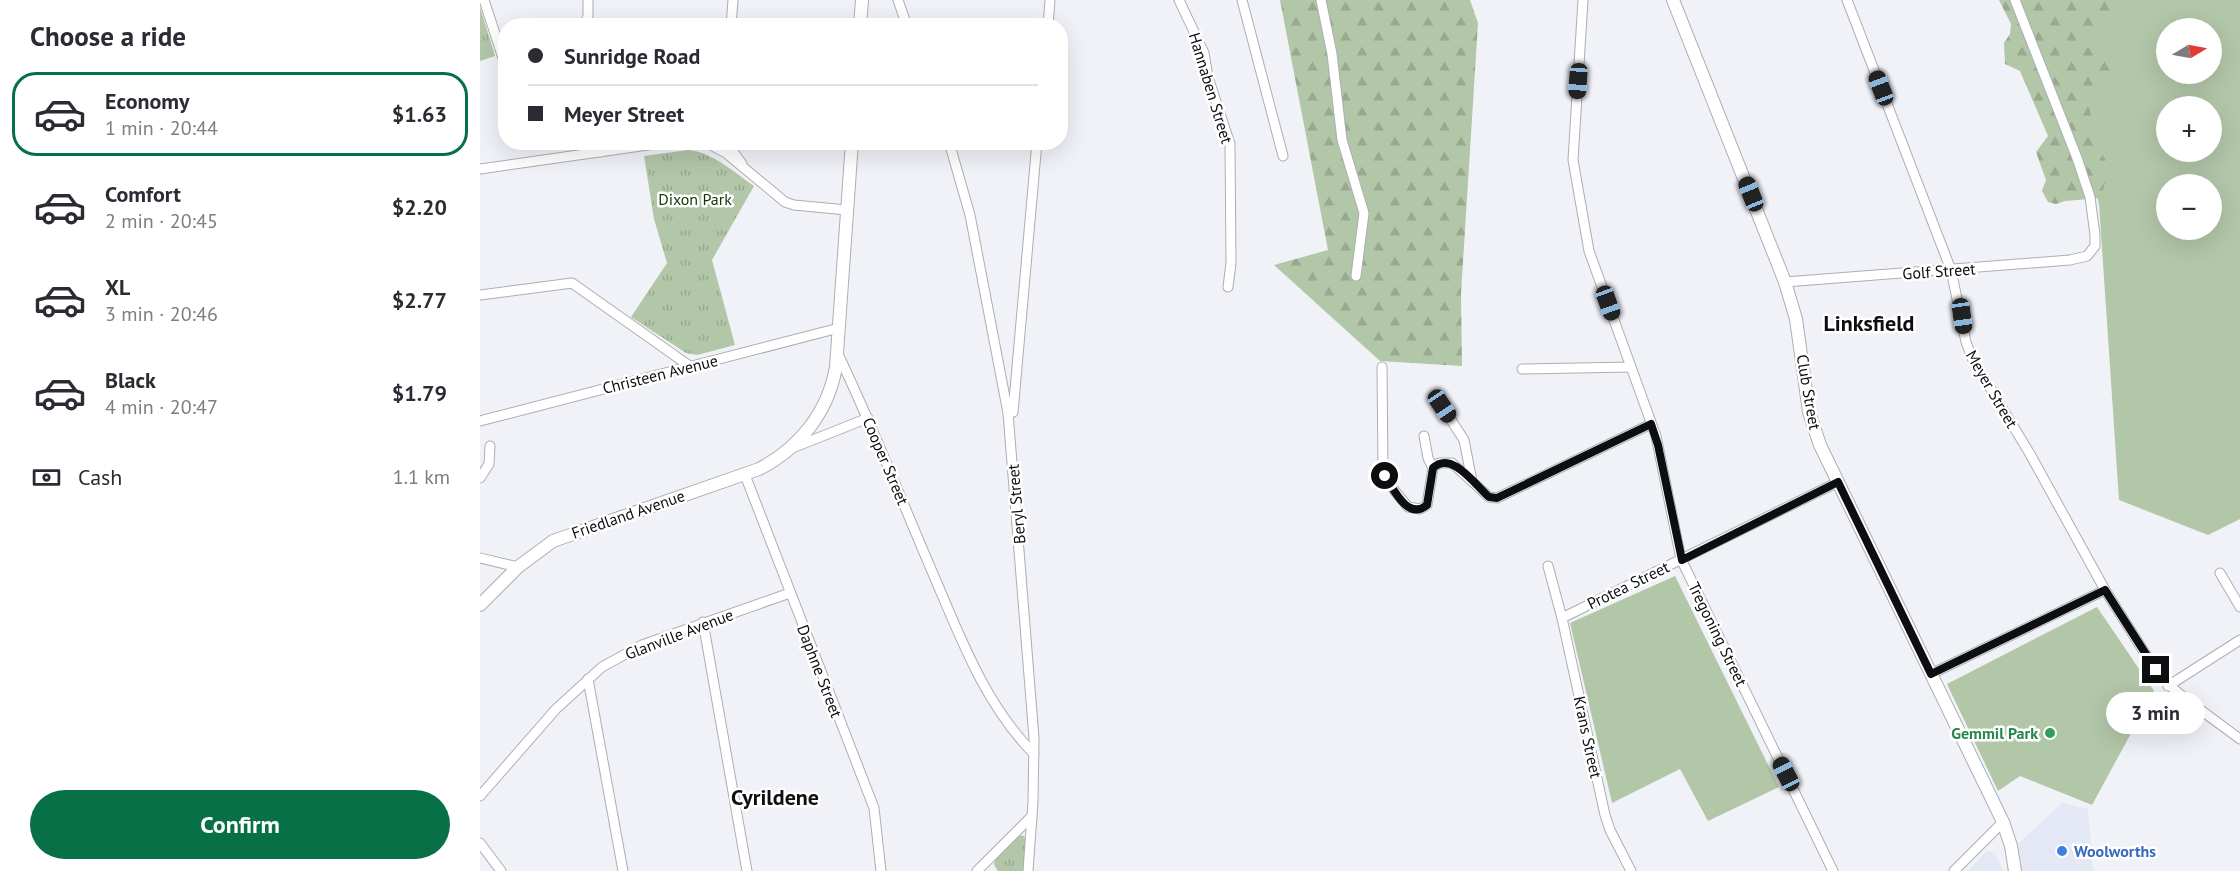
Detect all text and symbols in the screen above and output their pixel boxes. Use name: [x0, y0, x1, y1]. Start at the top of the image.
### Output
north arrow: [2156, 18, 2222, 84]
map controls: [2156, 18, 2222, 240]
text: Choose a ride: [30, 19, 186, 53]
street label: Hannaben Street: [1185, 30, 1238, 146]
text: Sunridge Road: [564, 42, 700, 70]
car: [1568, 62, 1588, 100]
car: [1866, 68, 1896, 108]
icon: car: [33, 87, 87, 141]
text: Economy: [105, 87, 189, 115]
button: +: [2156, 96, 2222, 162]
text: $1.63: [392, 100, 447, 128]
text: Meyer Street: [564, 100, 684, 128]
text: 1 min · 20:44: [105, 115, 218, 141]
car: [1736, 174, 1766, 214]
button: −: [2156, 174, 2222, 240]
icon: car: [33, 180, 87, 234]
text: Comfort: [105, 180, 181, 208]
park label: Dixon Park: [658, 189, 732, 209]
text: $2.20: [392, 193, 447, 221]
text: 2 min · 20:45: [105, 208, 218, 234]
street label: Golf Street: [1902, 258, 1977, 284]
icon: car: [33, 273, 87, 327]
text: XL: [105, 273, 130, 301]
car: [1593, 283, 1623, 323]
text: $2.77: [392, 286, 447, 314]
car: [1951, 297, 1973, 335]
text: 3 min · 20:46: [105, 301, 218, 327]
district label: Linksfield: [1824, 309, 1914, 337]
street label: Meyer Street: [1962, 347, 2023, 432]
street label: Christeen Avenue: [600, 350, 720, 398]
street label: Club Street: [1793, 353, 1826, 432]
icon: car: [33, 366, 87, 420]
text: Black: [105, 366, 156, 394]
text: $1.79: [392, 379, 447, 407]
car: [1424, 386, 1460, 426]
text: 4 min · 20:47: [105, 394, 218, 420]
street label: Cooper Street: [859, 414, 914, 508]
icon: cash: [30, 461, 63, 494]
route start: [1371, 462, 1398, 489]
text: Cash: [78, 463, 122, 491]
street label: Beryl Street: [1002, 463, 1029, 545]
text: 1.1 km: [393, 464, 450, 490]
street label: Friedland Avenue: [569, 485, 687, 543]
street label: Protea Street: [1584, 556, 1673, 613]
street label: Tregoning Street: [1684, 579, 1752, 690]
street label: Glanville Avenue: [622, 604, 736, 664]
street label: Daphne Street: [793, 622, 847, 721]
route end: [2142, 656, 2169, 683]
callout: 3 min: [2106, 691, 2206, 733]
street label: Krans Street: [1570, 694, 1607, 780]
text: 3 min: [2131, 700, 2180, 726]
place label: Gemmil Park: [1951, 723, 2038, 743]
marker: Gemmil Park: [2043, 726, 2057, 740]
car: [1770, 754, 1802, 794]
district label: Cyrildene: [731, 783, 819, 811]
button: Confirm: [30, 790, 450, 859]
place label: Woolworths: [2074, 841, 2156, 861]
marker: Woolworths: [2055, 844, 2069, 858]

